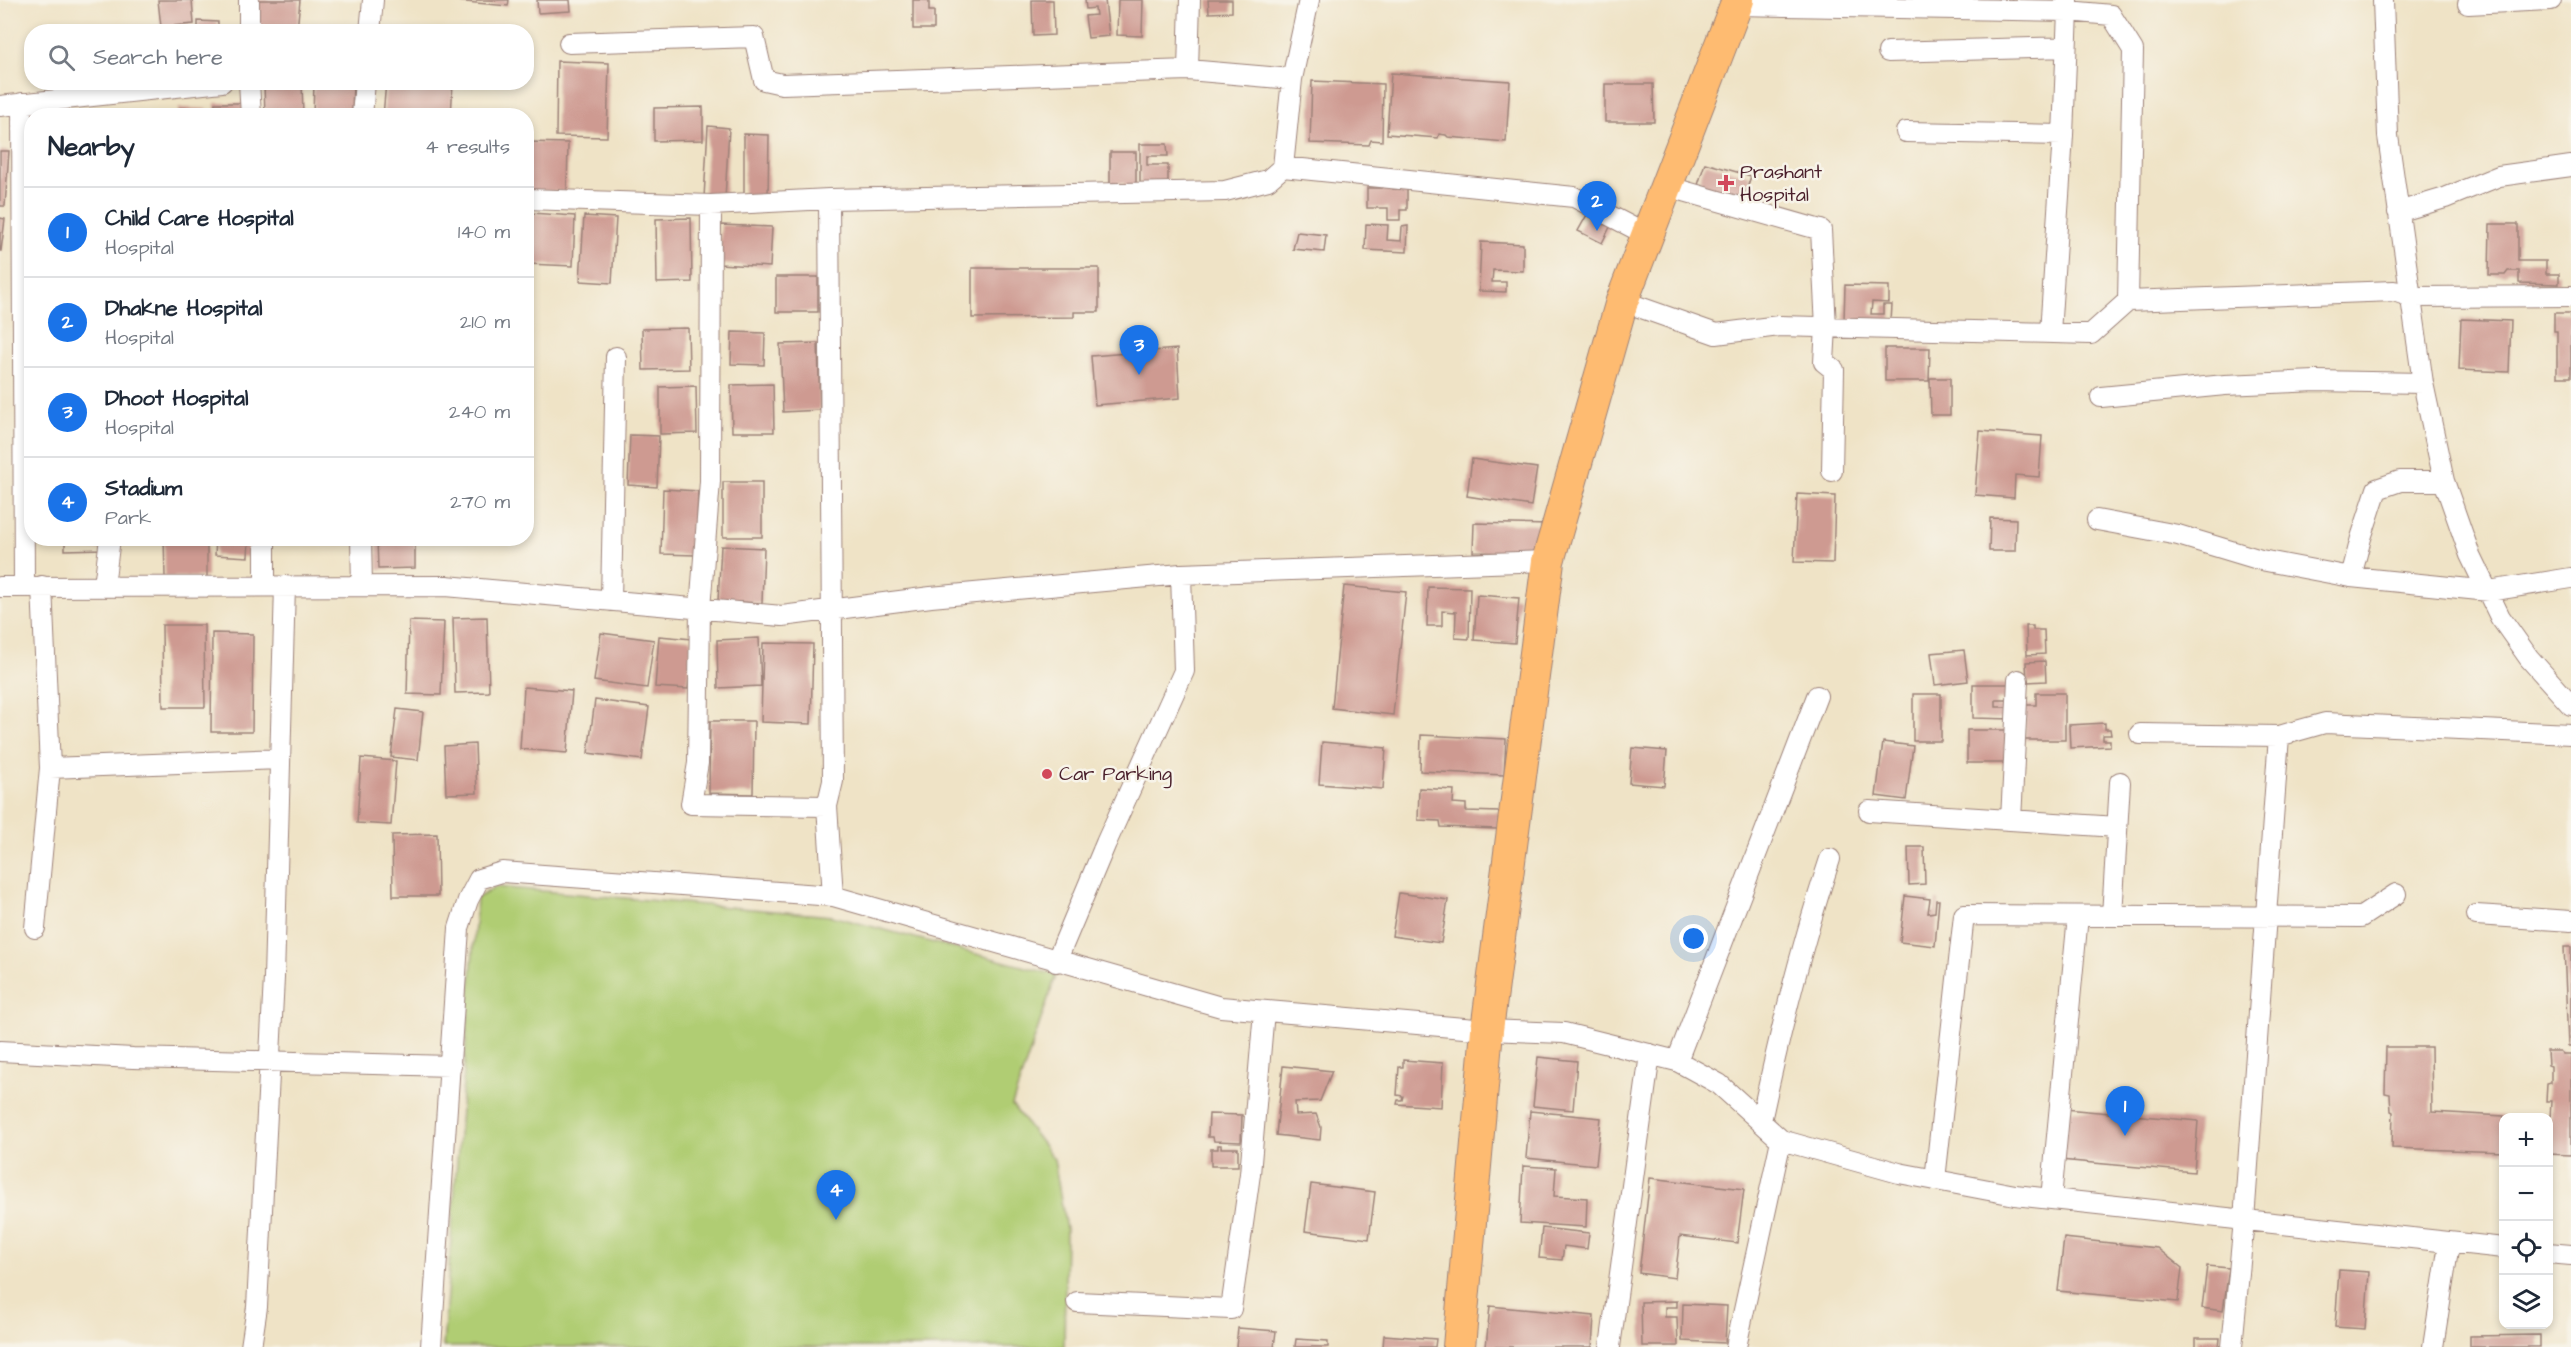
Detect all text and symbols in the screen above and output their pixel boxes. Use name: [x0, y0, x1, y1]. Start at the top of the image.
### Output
search box: [24, 24, 534, 90]
icon: search: [45, 41, 78, 74]
text: Search here: [93, 42, 223, 73]
text: Nearby: [48, 129, 135, 165]
text: 4 results: [425, 133, 510, 161]
place label: Prashant Hospital: [1740, 158, 1822, 209]
marker: Prashant Hospital: [1717, 174, 1735, 192]
pin: 2: [1578, 182, 1616, 231]
text: Child Care Hospital: [105, 203, 294, 234]
text: 1: [66, 218, 69, 246]
text: 140 m: [458, 218, 510, 246]
text: Hospital: [105, 234, 174, 262]
text: Dhakne Hospital: [105, 293, 262, 324]
text: 2: [62, 308, 73, 336]
text: 210 m: [460, 308, 510, 336]
text: Hospital: [105, 324, 174, 352]
pin: 3: [1120, 326, 1158, 375]
text: Dhoot Hospital: [105, 383, 248, 414]
text: 3: [62, 398, 73, 426]
text: 240 m: [449, 398, 510, 426]
text: Hospital: [105, 414, 174, 442]
text: Stadium: [105, 473, 182, 504]
text: 4: [61, 488, 74, 516]
text: 270 m: [450, 488, 510, 516]
text: Park: [105, 504, 151, 532]
place label: Car Parking: [1059, 760, 1172, 789]
marker: Car Parking: [1040, 767, 1054, 781]
your location: [1679, 924, 1708, 953]
pin: 1: [2106, 1086, 2144, 1136]
map controls: [2499, 1113, 2553, 1329]
button: +: [2499, 1113, 2553, 1167]
button: −: [2499, 1167, 2553, 1221]
pin: 4: [816, 1170, 856, 1220]
button: locate: [2499, 1221, 2553, 1275]
button: layers: [2499, 1275, 2553, 1329]

